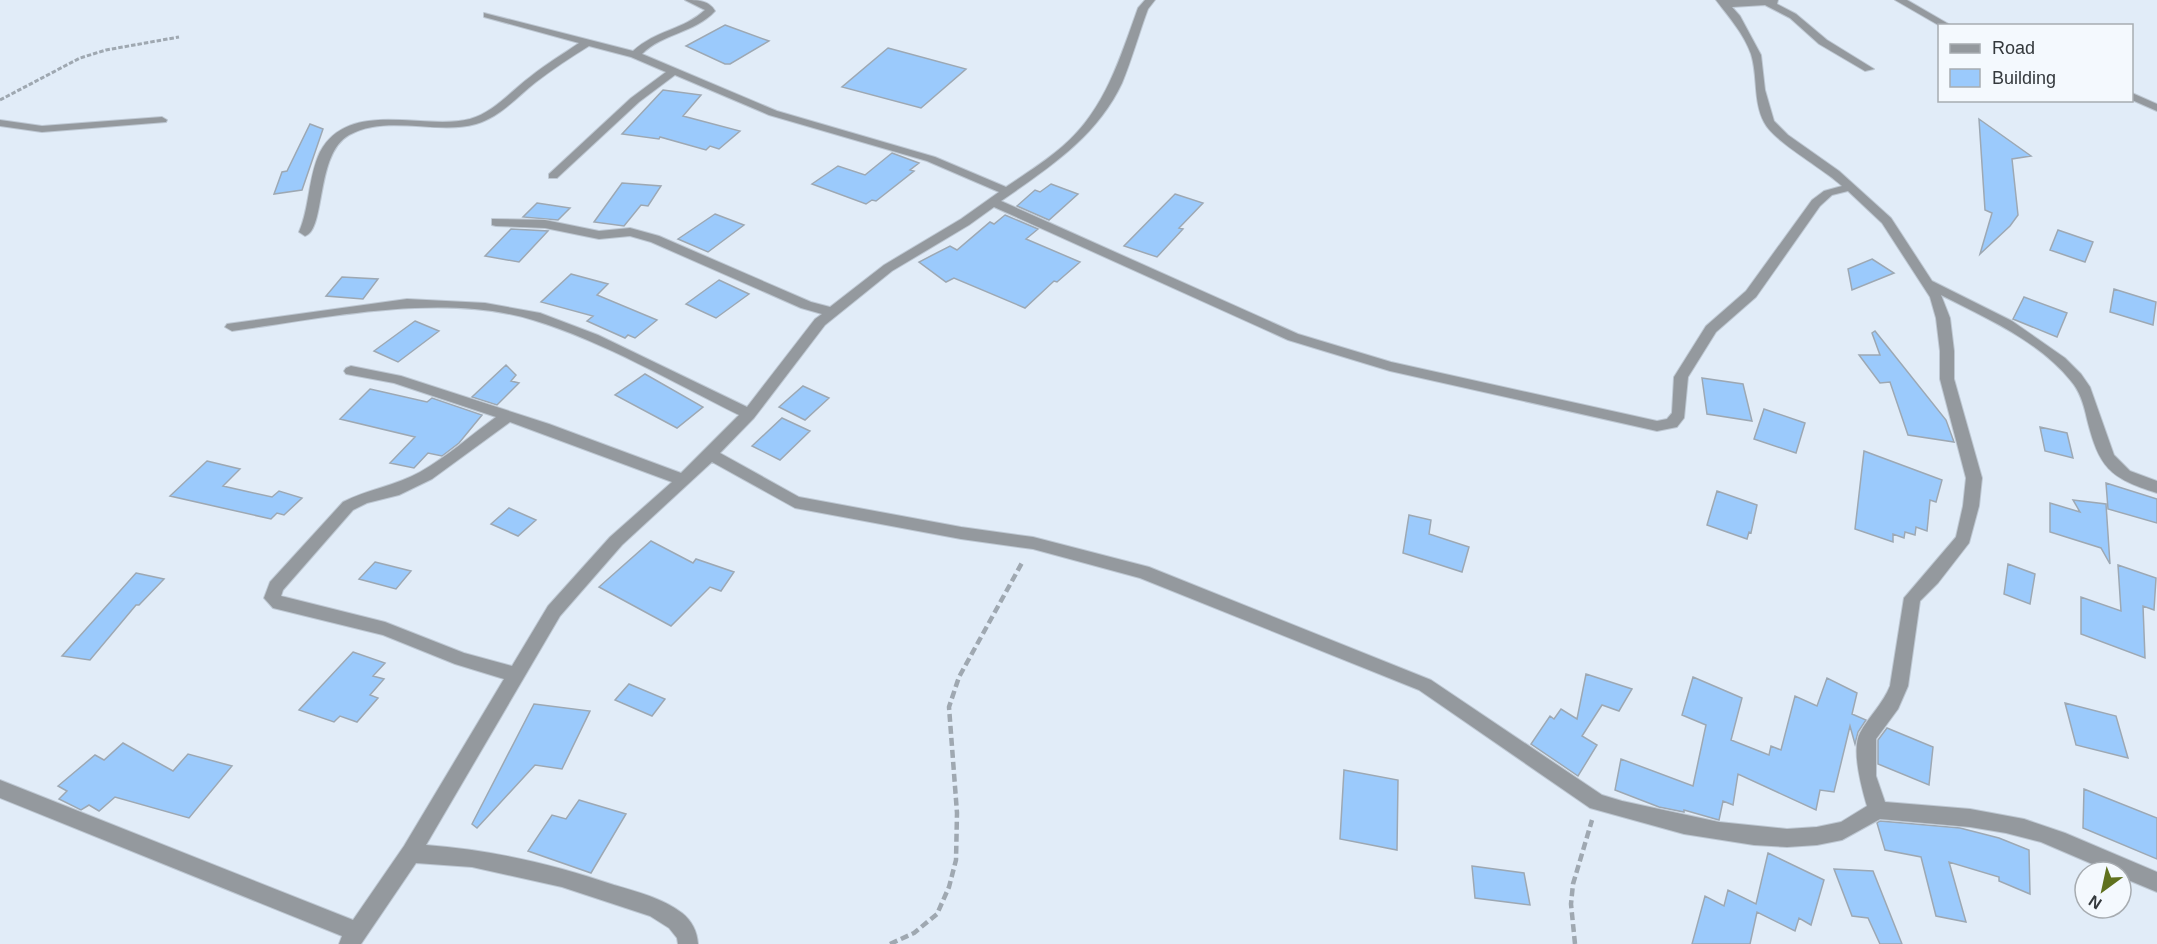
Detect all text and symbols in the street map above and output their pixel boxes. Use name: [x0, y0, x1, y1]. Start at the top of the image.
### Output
legend: [1938, 24, 2133, 102]
text: Road: [1992, 38, 2035, 58]
text: Building: [1992, 68, 2056, 88]
north arrow: [2073, 860, 2133, 920]
text: N: [2086, 892, 2105, 912]

